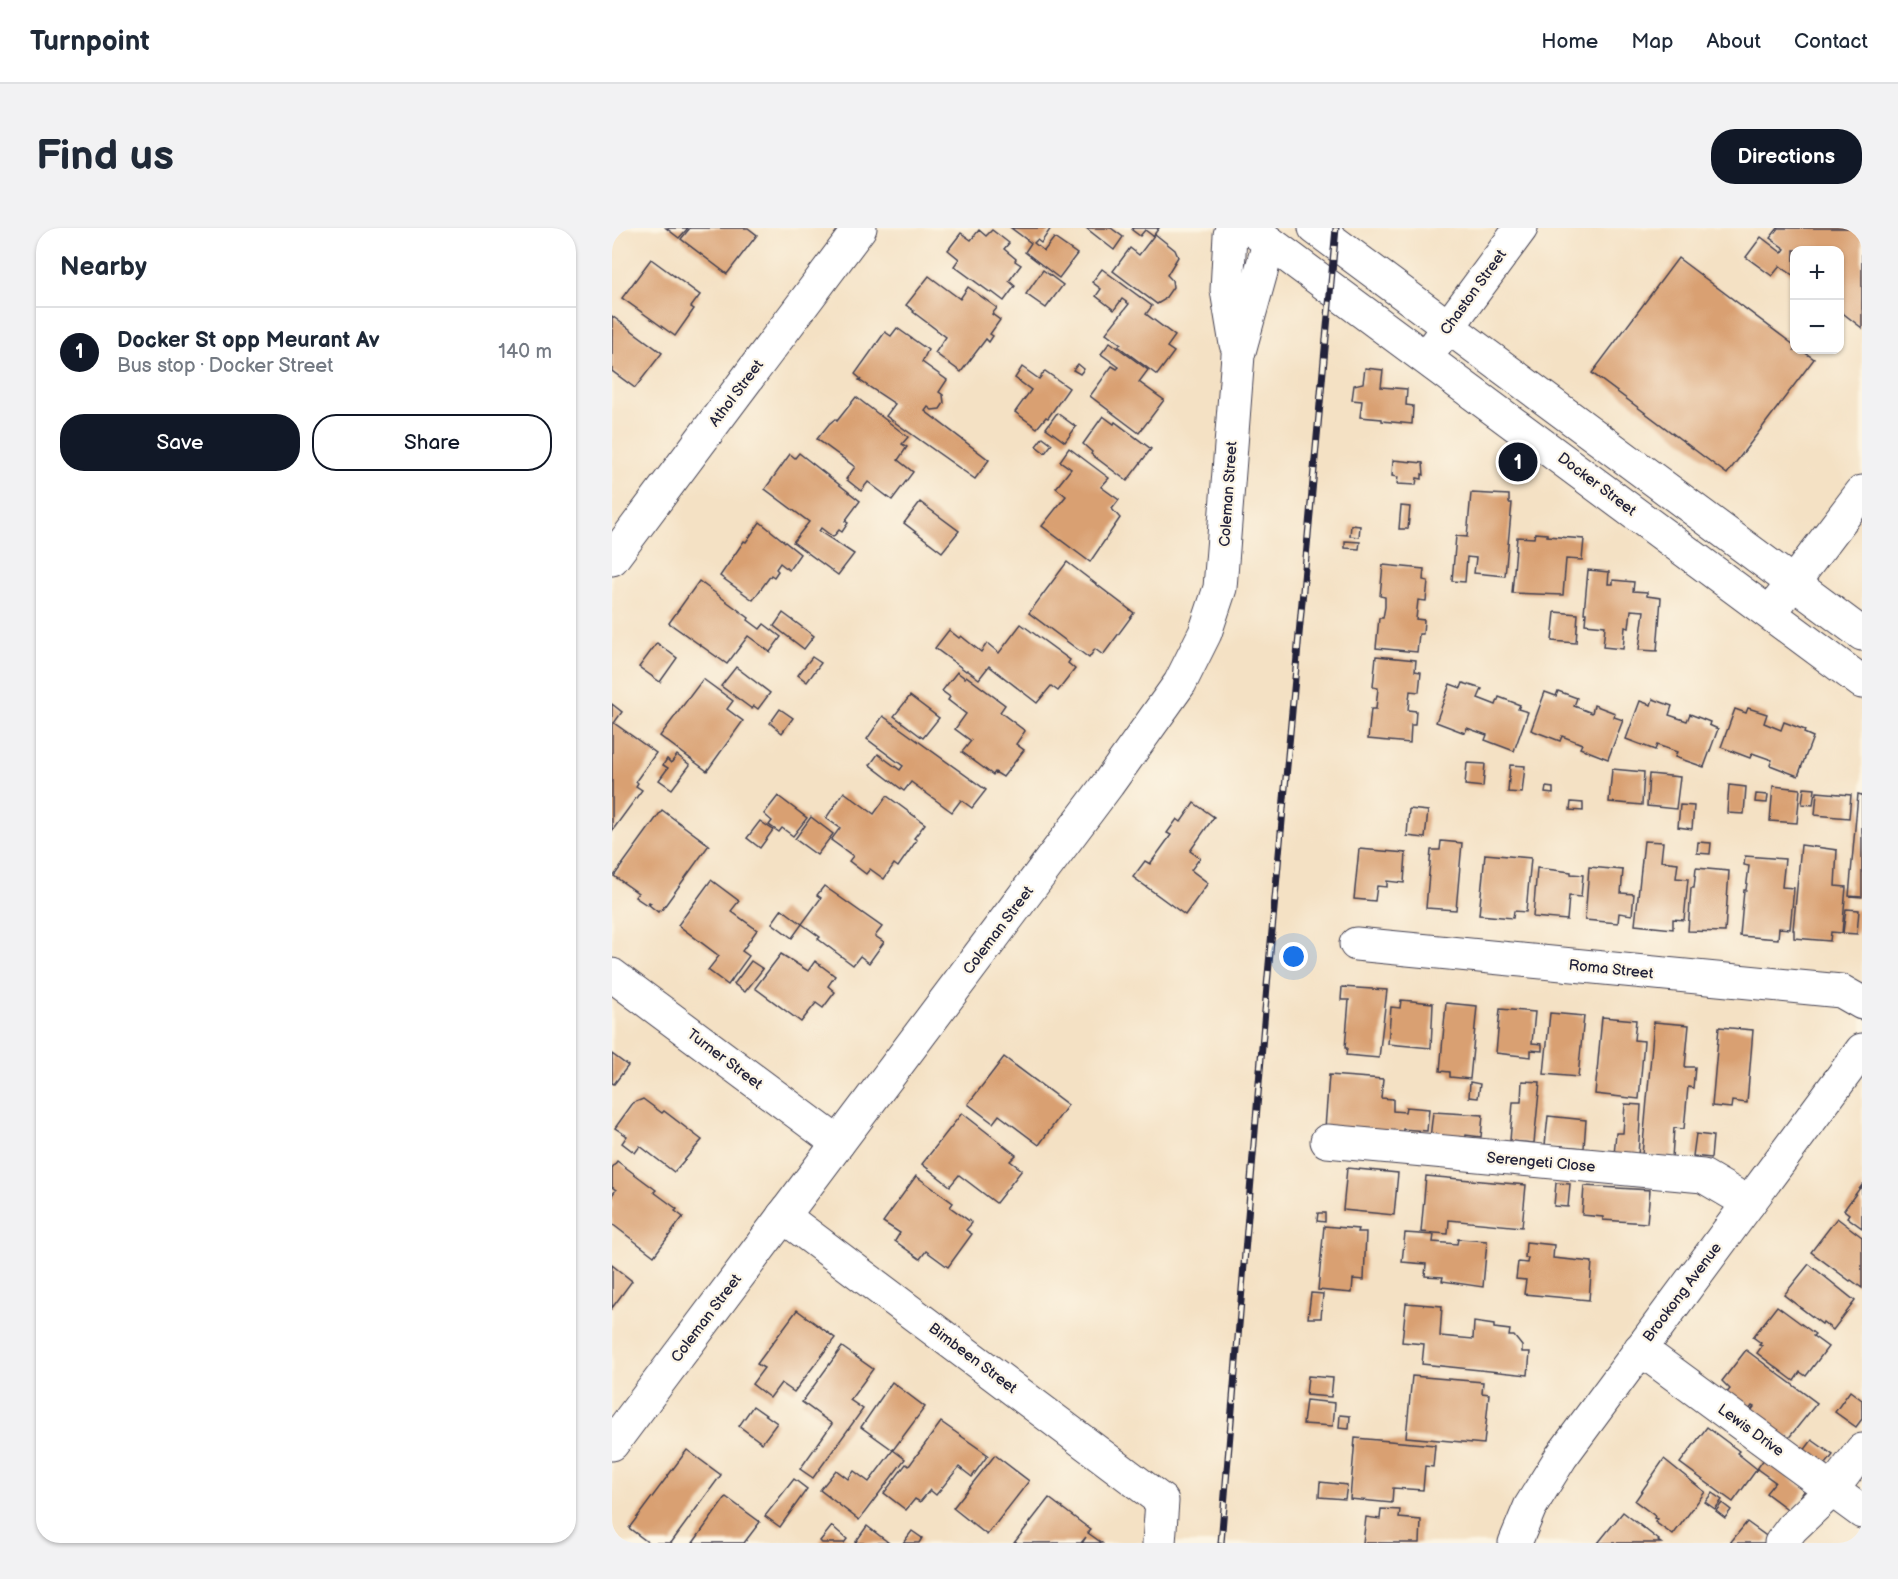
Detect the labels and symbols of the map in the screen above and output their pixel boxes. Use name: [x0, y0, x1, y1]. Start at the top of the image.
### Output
street label: Chaston Street: [1436, 246, 1511, 339]
street label: Athol Street: [705, 356, 768, 431]
street label: Coleman Street: [1215, 440, 1242, 547]
pin: 1: [1498, 440, 1538, 484]
street label: Docker Street: [1554, 449, 1640, 520]
street label: Coleman Street: [959, 882, 1038, 978]
your location: [1279, 942, 1308, 971]
street label: Roma Street: [1568, 956, 1655, 983]
street label: Turner Street: [683, 1025, 766, 1094]
street label: Serengeti Close: [1486, 1148, 1596, 1177]
street label: Brookong Avenue: [1639, 1239, 1726, 1346]
street label: Coleman Street: [667, 1270, 746, 1366]
street label: Bimbeen Street: [925, 1319, 1021, 1398]
street label: Lewis Drive: [1714, 1400, 1788, 1461]

